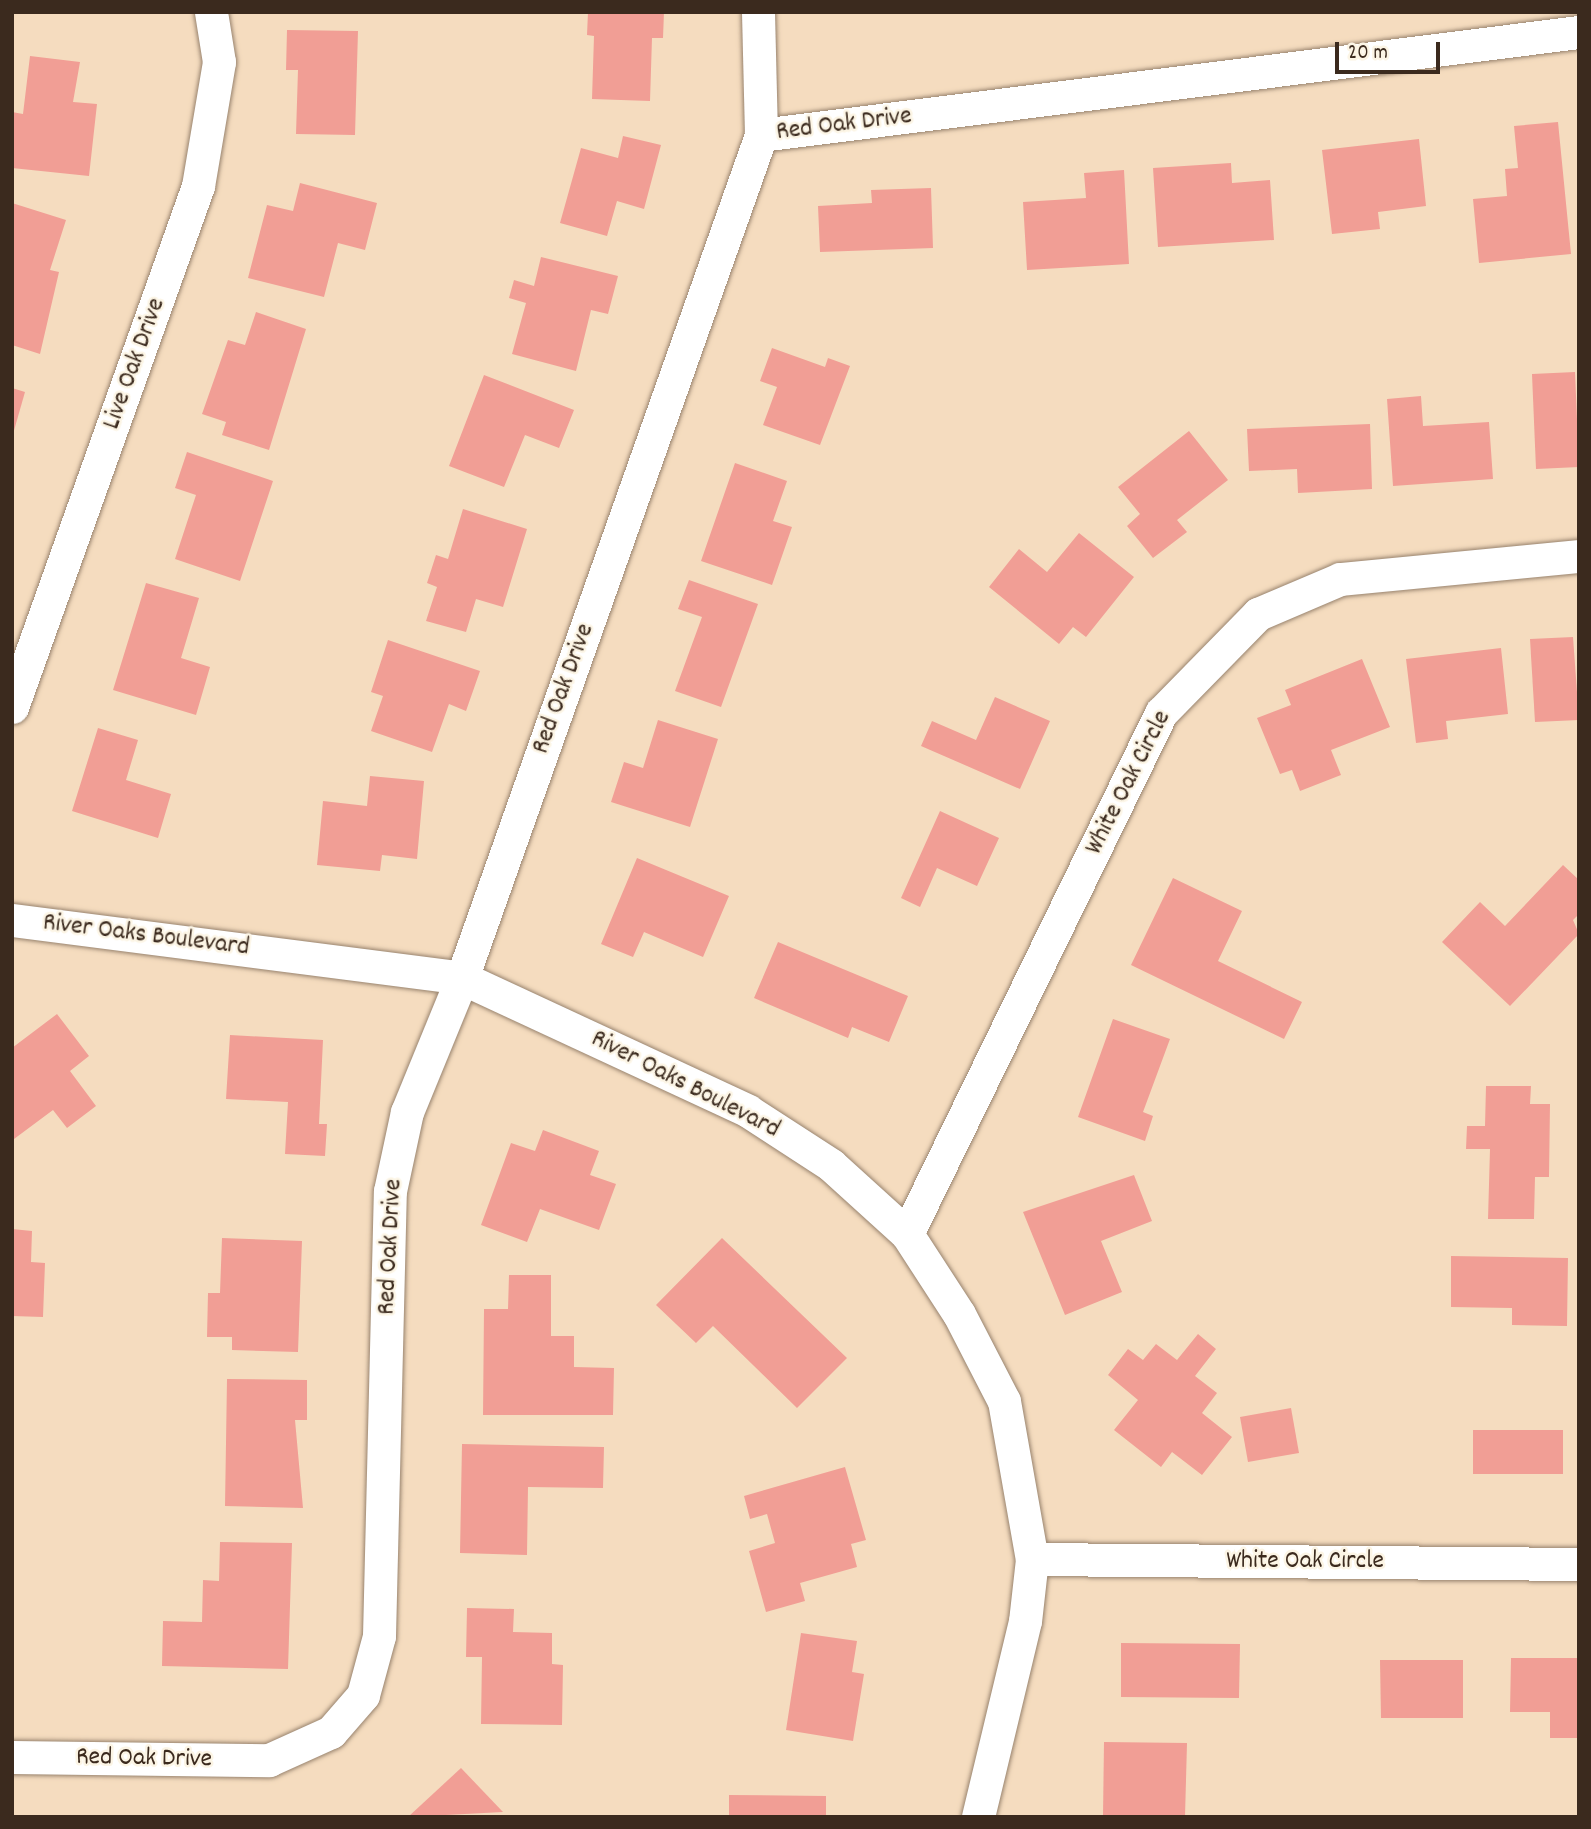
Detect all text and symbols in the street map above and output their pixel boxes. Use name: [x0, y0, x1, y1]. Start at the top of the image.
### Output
scale bar: [1339, 28, 1444, 72]
text: 20 m: [1348, 39, 1388, 69]
street label: Red Oak Drive: [775, 101, 913, 149]
street label: Live Oak Drive: [97, 294, 173, 434]
street label: Red Oak Drive: [526, 620, 602, 758]
street label: White Oak Circle: [1079, 706, 1179, 860]
street label: River Oaks Boulevard: [41, 908, 251, 964]
street label: River Oaks Boulevard: [585, 1024, 785, 1146]
street label: Red Oak Drive: [372, 1178, 410, 1316]
street label: White Oak Circle: [1226, 1546, 1384, 1578]
street label: Red Oak Drive: [76, 1742, 212, 1776]

